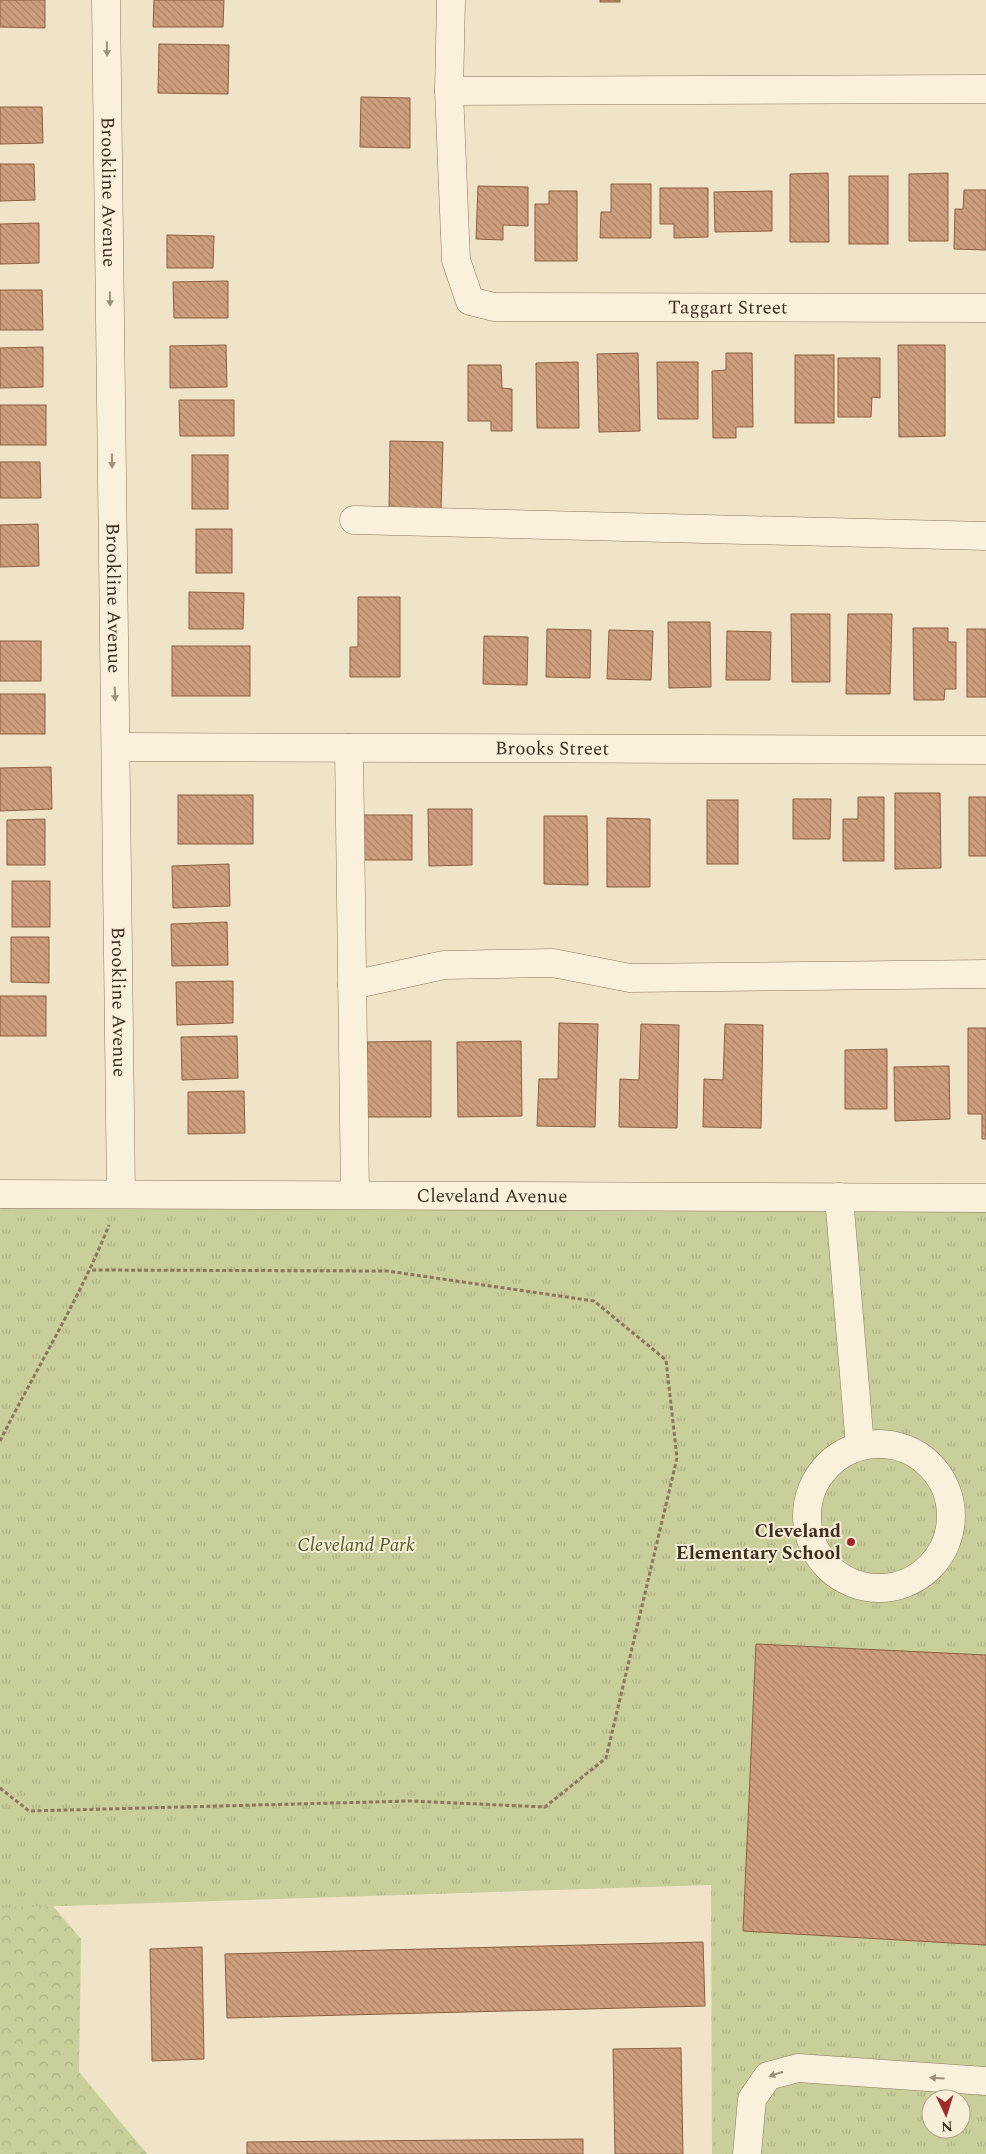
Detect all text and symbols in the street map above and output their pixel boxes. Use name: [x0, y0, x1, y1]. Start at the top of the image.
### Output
one-way arrow: [103, 41, 111, 57]
street label: Brookline Avenue: [93, 117, 124, 267]
one-way arrow: [106, 291, 114, 307]
street label: Taggart Street: [668, 293, 788, 322]
one-way arrow: [108, 453, 116, 469]
street label: Brookline Avenue: [98, 523, 129, 673]
one-way arrow: [111, 686, 119, 702]
street label: Brooks Street: [495, 734, 609, 763]
street label: Brookline Avenue: [103, 927, 134, 1077]
street label: Cleveland Avenue: [416, 1181, 568, 1211]
place label: Cleveland Elementary School: [676, 1517, 841, 1568]
park label: Cleveland Park: [297, 1531, 415, 1560]
marker: Cleveland Elementary School: [845, 1536, 857, 1548]
one-way arrow: [768, 2070, 783, 2078]
one-way arrow: [929, 2073, 945, 2081]
north arrow: [921, 2089, 971, 2139]
text: N: [940, 2116, 953, 2137]

